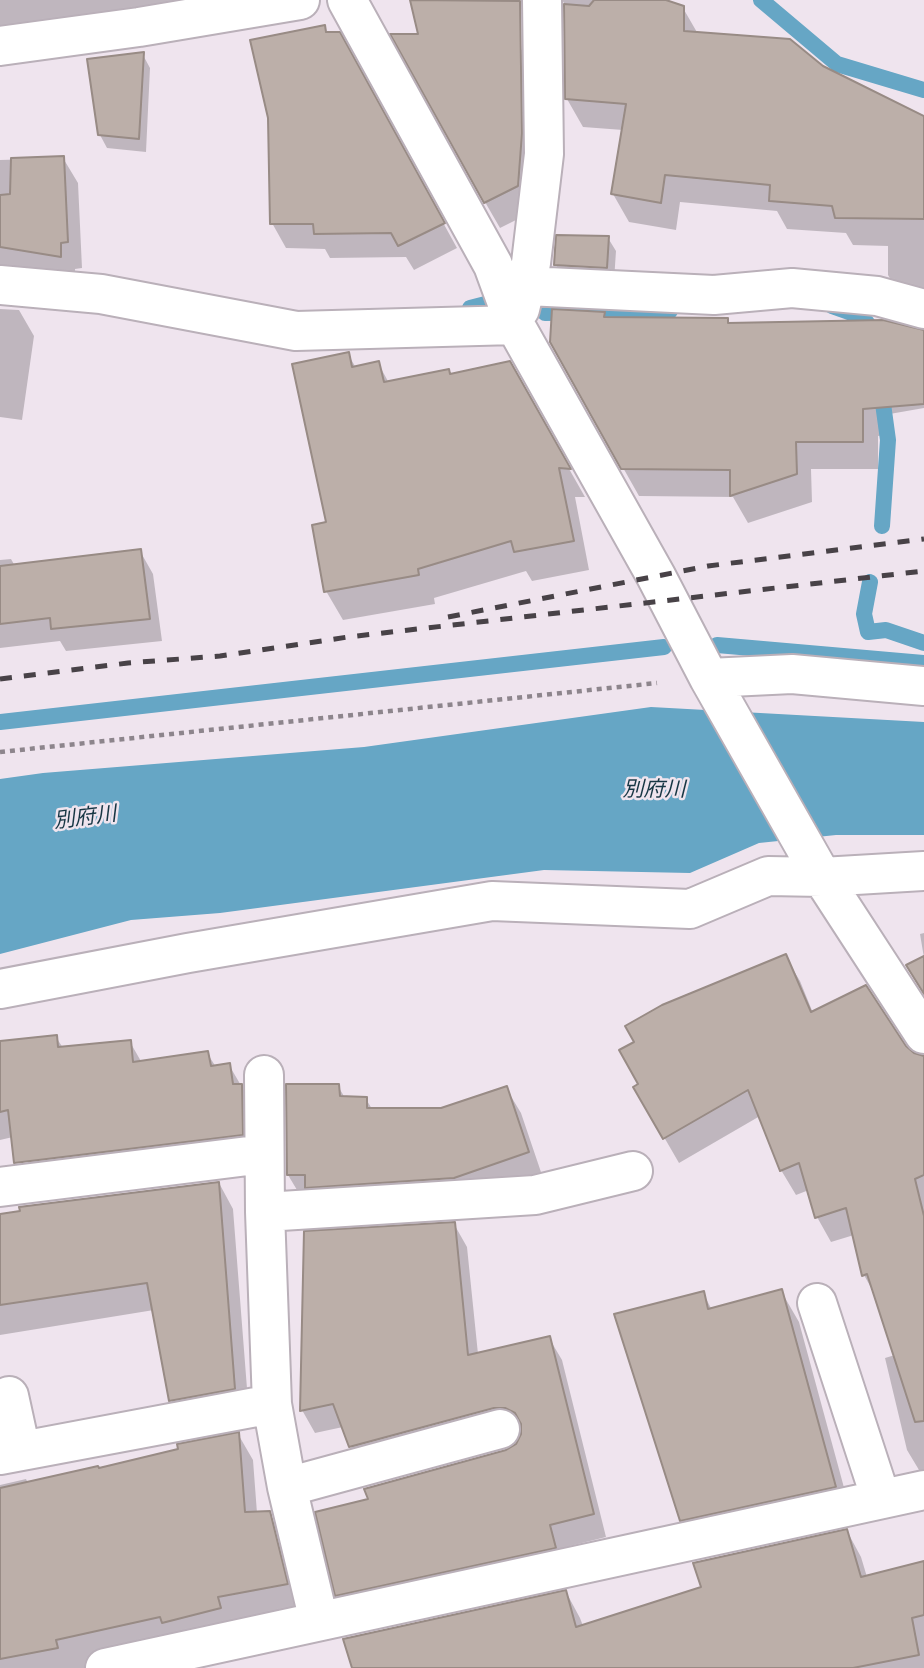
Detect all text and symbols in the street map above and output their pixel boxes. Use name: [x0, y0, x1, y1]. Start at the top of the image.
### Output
water label: 別府川: [623, 777, 685, 803]
water label: 別府川: [52, 802, 118, 834]

